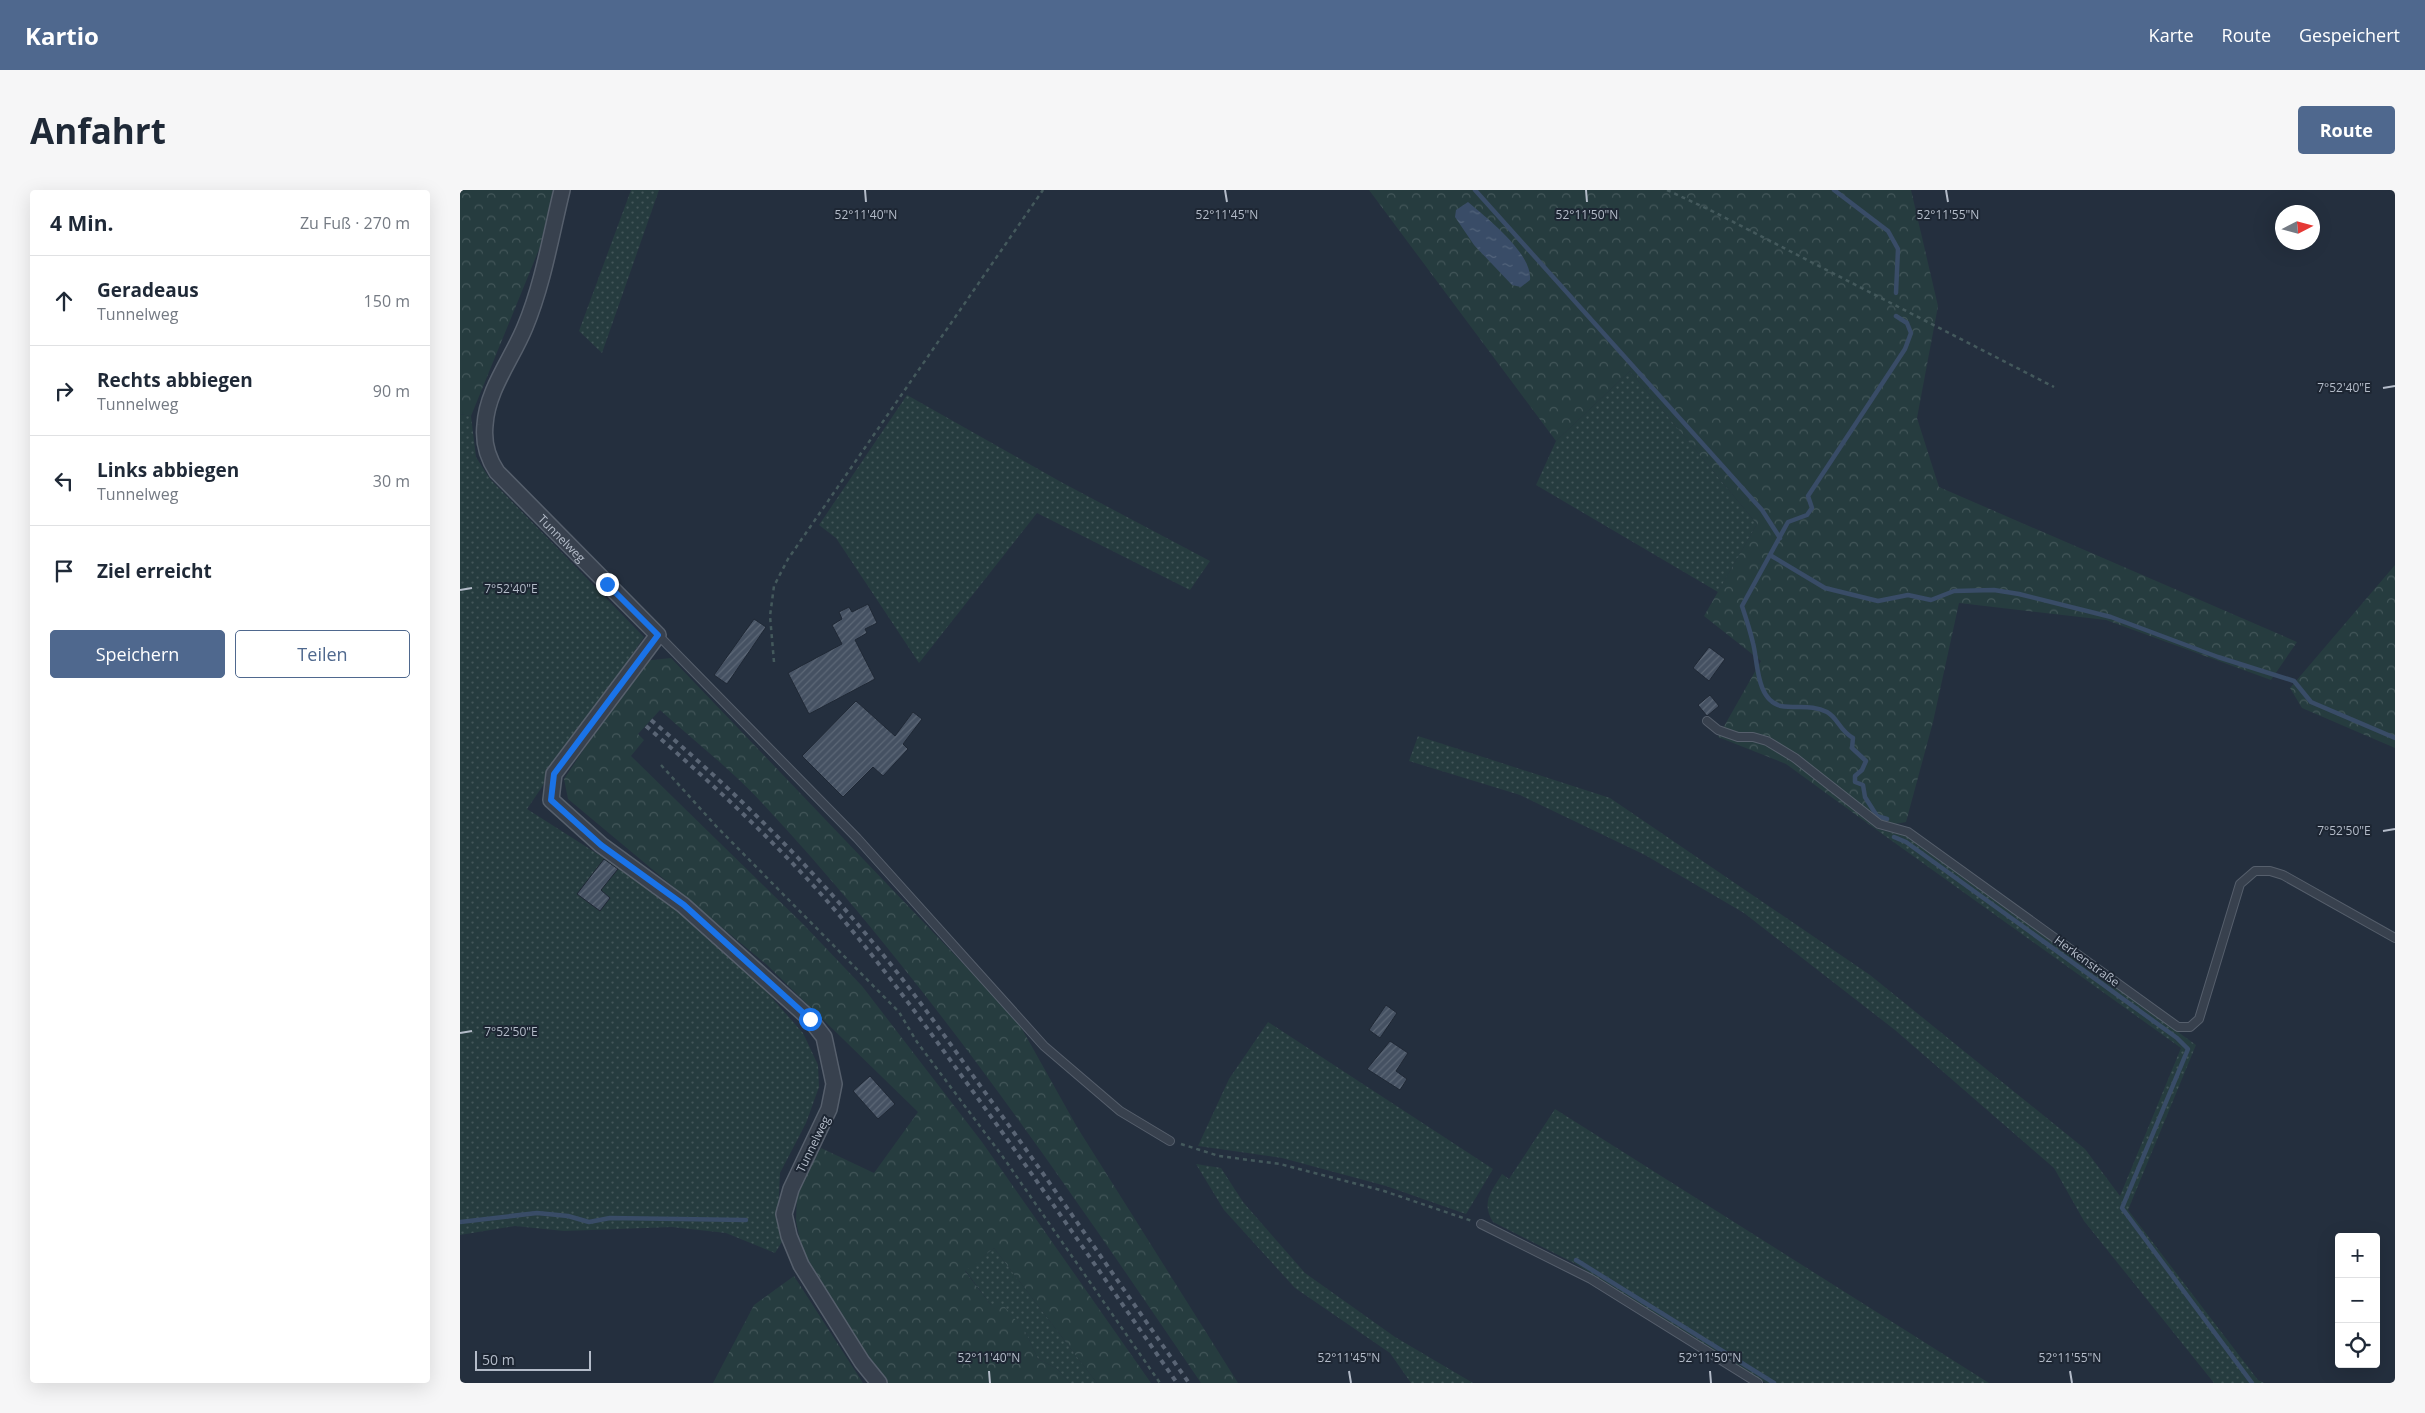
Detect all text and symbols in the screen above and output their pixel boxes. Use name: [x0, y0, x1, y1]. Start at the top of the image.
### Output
text: Kartio: [25, 19, 99, 52]
text: Karte: [2149, 23, 2194, 47]
text: Route: [2222, 23, 2271, 47]
text: Gespeichert: [2299, 23, 2400, 47]
button: Route: [2298, 106, 2395, 154]
text: Anfahrt: [30, 107, 166, 154]
north arrow: [2275, 205, 2320, 250]
text: 52°11'40"N: [835, 206, 897, 223]
text: 52°11'45"N: [1196, 206, 1258, 223]
text: 52°11'50"N: [1556, 206, 1618, 223]
text: 52°11'55"N: [1917, 206, 1979, 223]
text: 4 Min.: [50, 209, 113, 237]
text: Zu Fuß · 270 m: [300, 212, 410, 234]
text: Geradeaus: [97, 277, 199, 303]
icon: ahead: [50, 287, 78, 315]
text: 150 m: [364, 290, 410, 312]
text: Tunnelweg: [97, 303, 178, 325]
text: Rechts abbiegen: [97, 367, 253, 393]
icon: right: [50, 377, 78, 405]
text: 7°52'40"E: [2317, 379, 2371, 396]
text: 90 m: [373, 380, 410, 402]
text: Tunnelweg: [97, 393, 178, 415]
text: Links abbiegen: [97, 457, 239, 483]
icon: left: [50, 467, 78, 495]
text: 30 m: [373, 470, 410, 492]
text: Tunnelweg: [97, 483, 178, 505]
street label: Tunnelweg: [535, 510, 590, 566]
icon: arrive: [50, 557, 78, 585]
text: Ziel erreicht: [97, 558, 212, 584]
route end: [596, 573, 619, 596]
text: 7°52'40"E: [484, 580, 538, 597]
button: Speichern: [50, 630, 225, 678]
button: Teilen: [235, 630, 410, 678]
text: 7°52'50"E: [2317, 822, 2371, 839]
street label: Herkenstraße: [2051, 932, 2123, 991]
route start: [799, 1008, 822, 1031]
text: 7°52'50"E: [484, 1023, 538, 1040]
street label: Tunnelweg: [792, 1112, 834, 1175]
map controls: [2335, 1233, 2380, 1368]
button: +: [2335, 1233, 2380, 1278]
button: −: [2335, 1278, 2380, 1323]
button: locate: [2335, 1323, 2380, 1368]
scale bar: [475, 1348, 591, 1371]
text: 52°11'40"N: [958, 1349, 1020, 1366]
text: 52°11'45"N: [1318, 1349, 1380, 1366]
text: 52°11'50"N: [1679, 1349, 1741, 1366]
text: 52°11'55"N: [2039, 1349, 2101, 1366]
text: 50 m: [482, 1350, 515, 1369]

